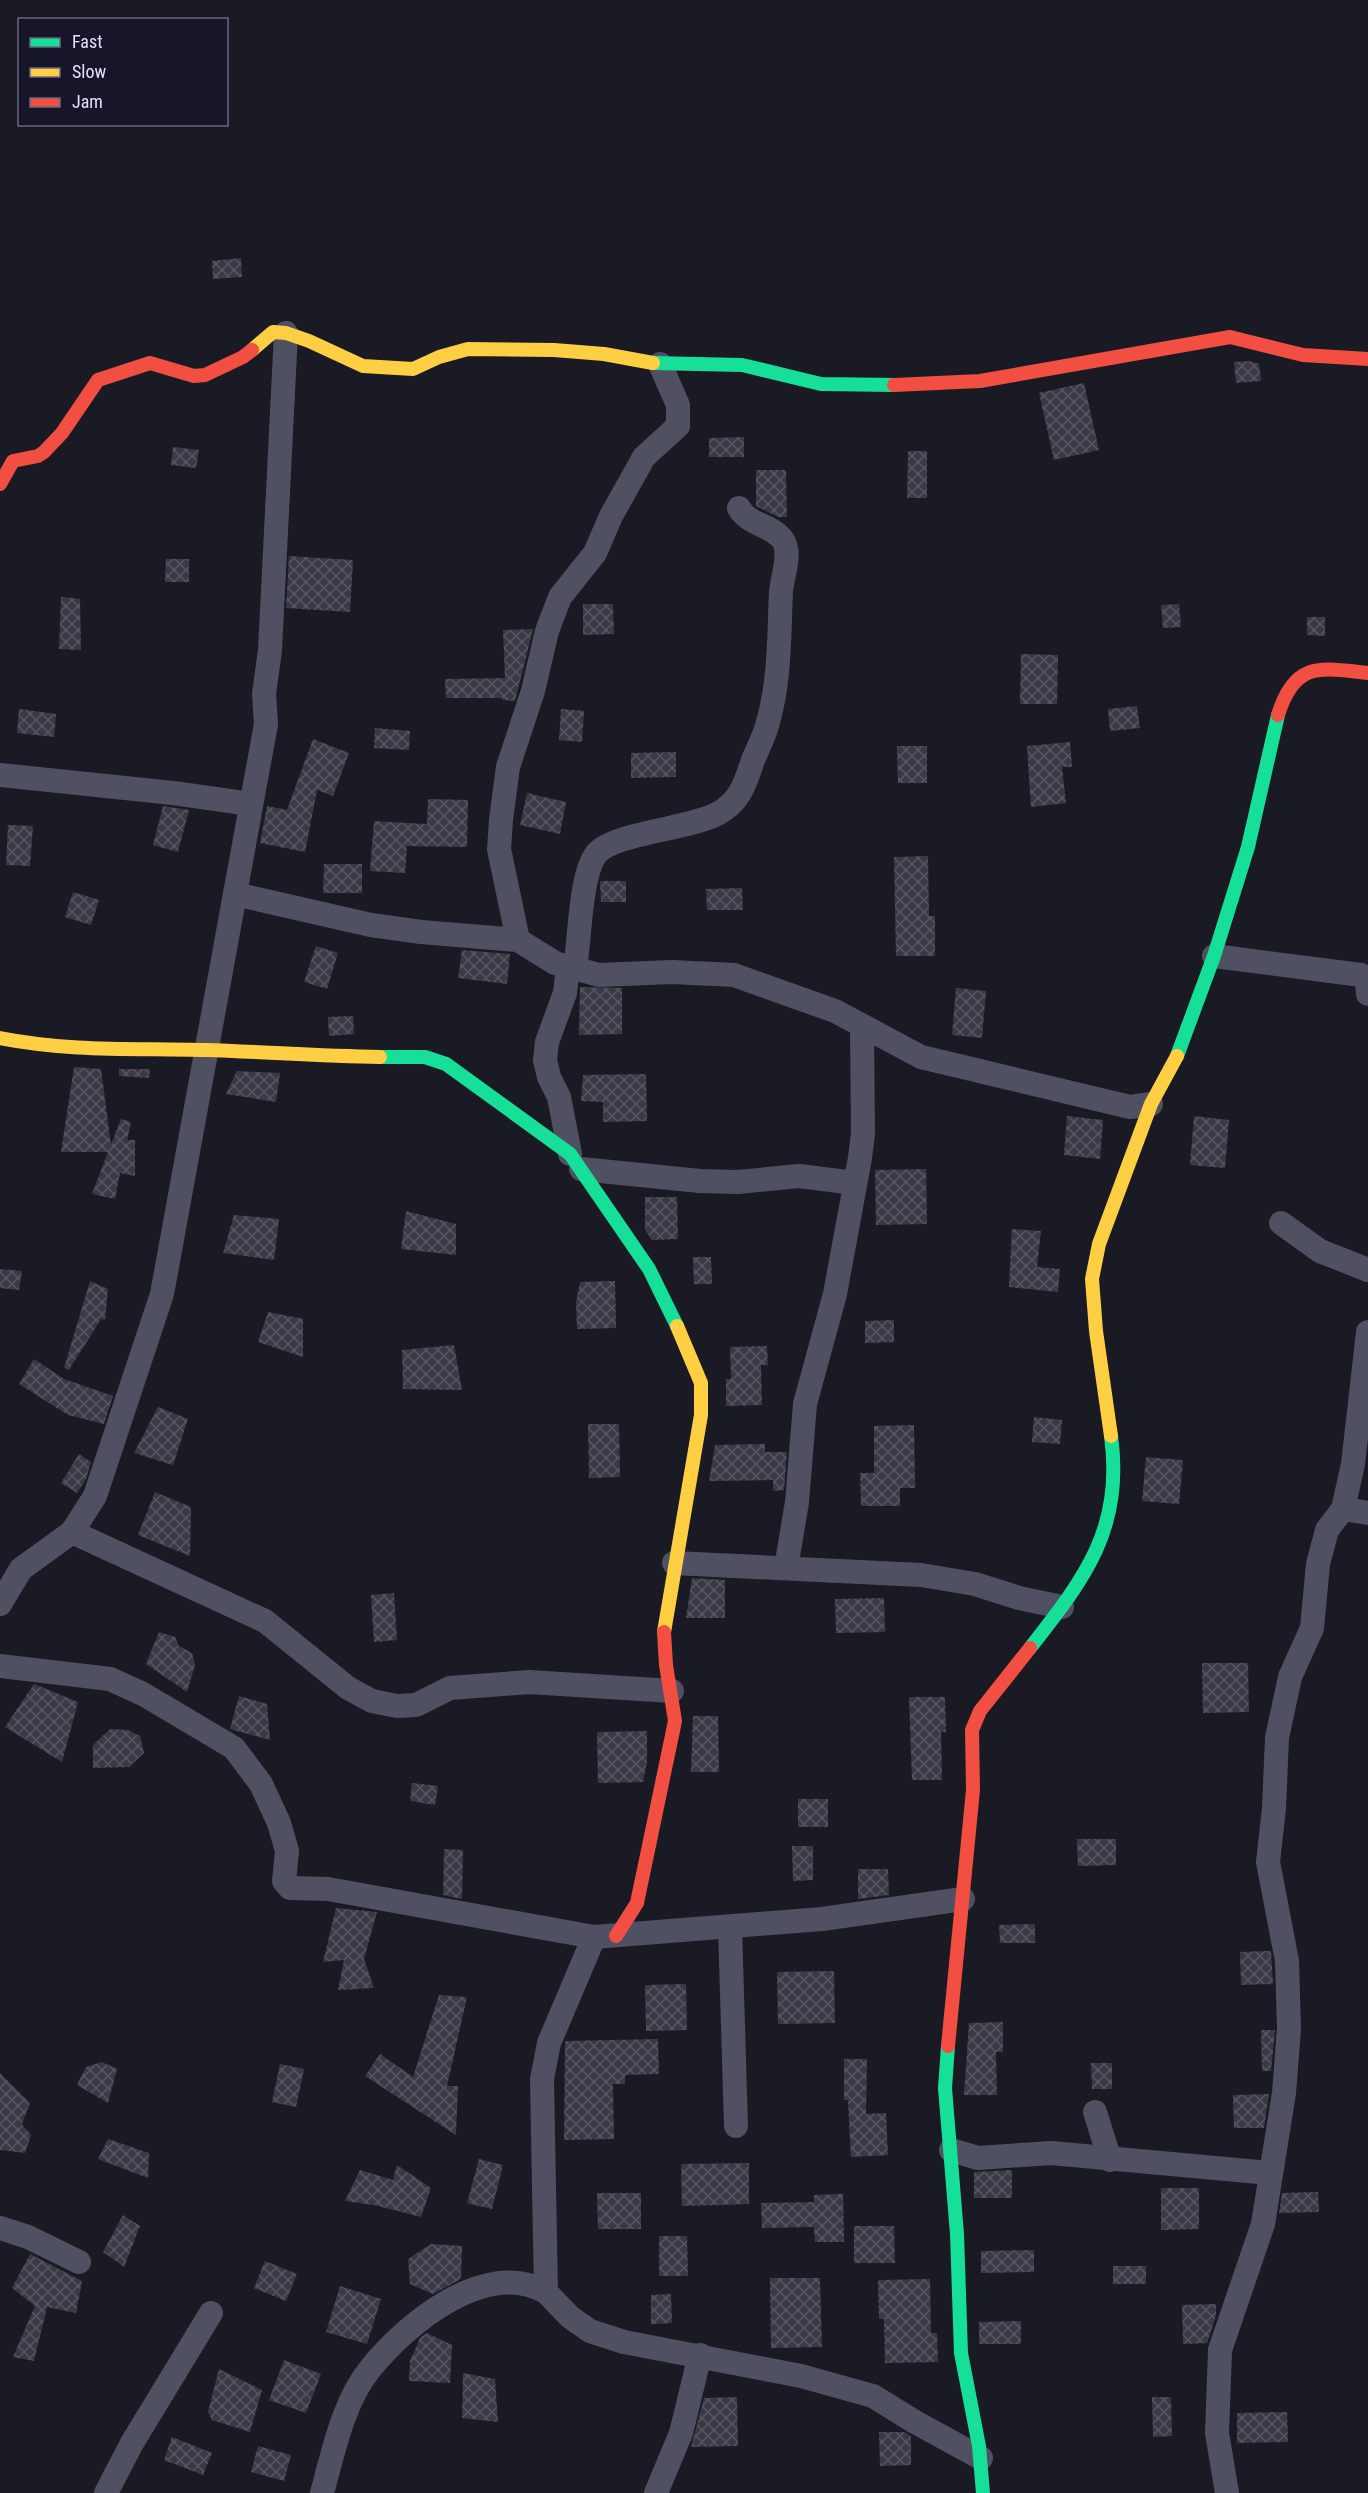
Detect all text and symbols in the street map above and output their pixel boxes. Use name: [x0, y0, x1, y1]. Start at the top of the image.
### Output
legend: [18, 18, 228, 126]
text: Fast: [72, 31, 103, 52]
text: Slow: [72, 61, 107, 82]
text: Jam: [72, 91, 103, 112]

